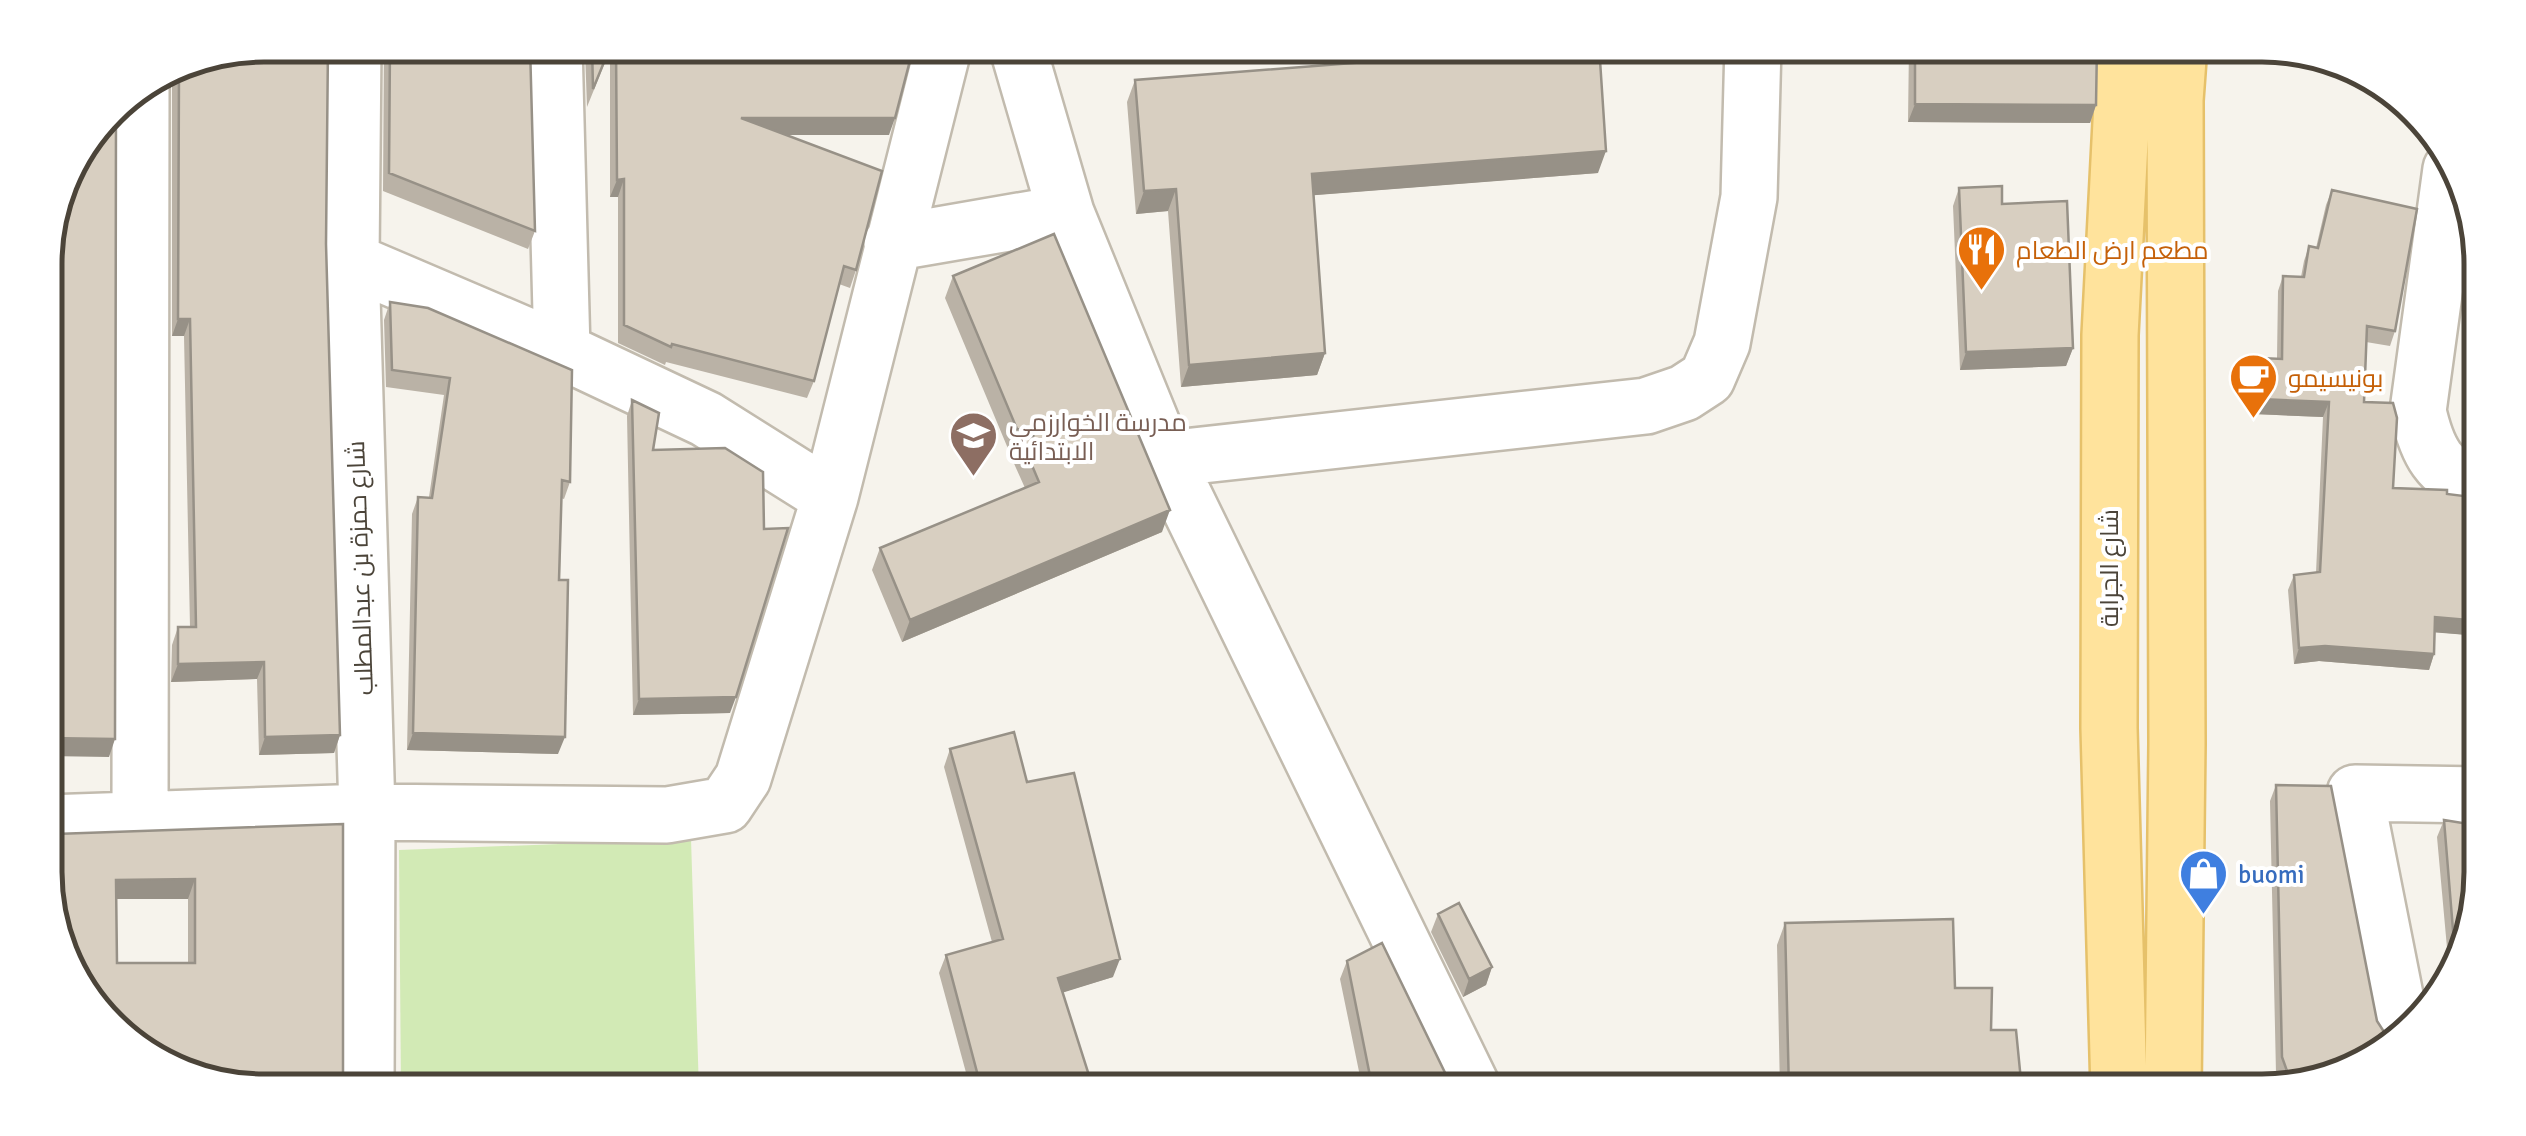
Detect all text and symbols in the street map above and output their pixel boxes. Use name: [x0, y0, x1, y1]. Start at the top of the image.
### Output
restaurant icon: مطعم ارض الطعام: [1955, 224, 2007, 292]
place label: مطعم ارض الطعام: [2016, 235, 2208, 268]
cafe icon: بونيسيمو: [2227, 352, 2279, 420]
place label: بونيسيمو: [2288, 363, 2383, 394]
place label: مدرسة الخوارزمي الابتدائية: [1009, 407, 1187, 467]
school or university icon: مدرسة الخوارزمي الابتدائية: [948, 410, 1000, 478]
street label: شارع حمزة بن عبدالمطلب: [340, 440, 381, 696]
street label: شارع الجرابة: [2094, 509, 2126, 627]
shop icon: buomi: [2177, 848, 2229, 916]
place label: buomi: [2238, 859, 2305, 890]

